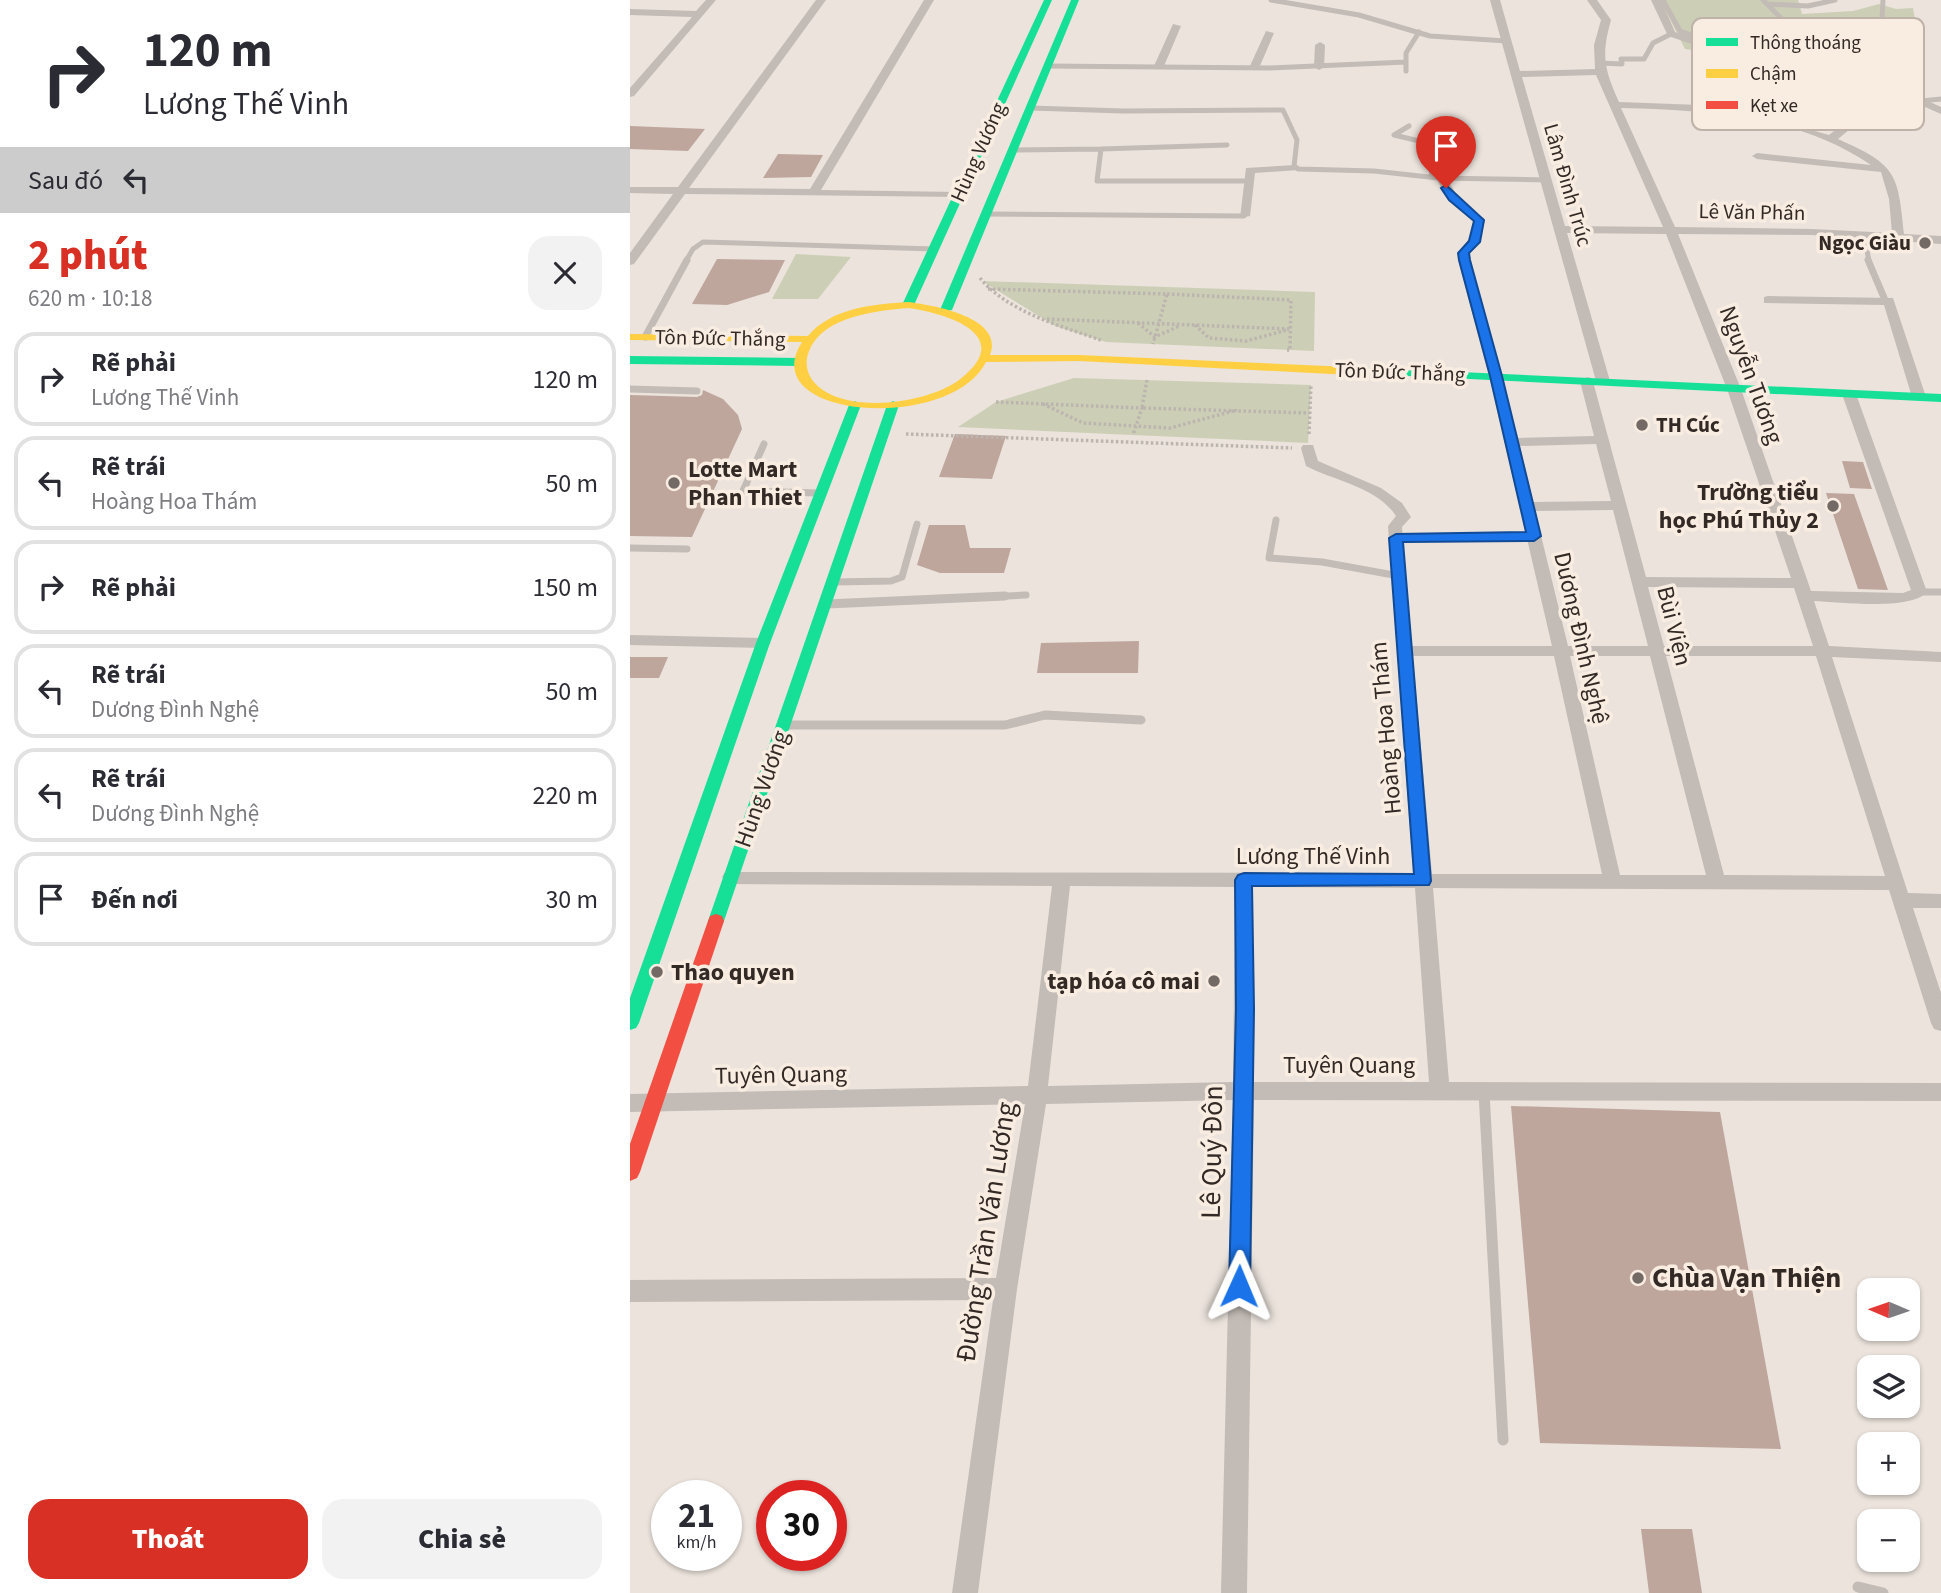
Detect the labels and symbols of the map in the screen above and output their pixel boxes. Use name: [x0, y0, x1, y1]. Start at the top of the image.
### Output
legend: [1692, 18, 1924, 130]
text: Thông thoáng: [1750, 30, 1861, 57]
text: Chậm: [1750, 61, 1797, 88]
text: Kẹt xe: [1750, 93, 1798, 120]
street label: Hùng Vương: [943, 97, 1014, 207]
pin: [1416, 116, 1476, 188]
street label: Lâm Đình Trúc: [1536, 120, 1600, 250]
street label: Lê Văn Phấn: [1698, 196, 1806, 228]
place label: Ngọc Giàu: [1818, 228, 1911, 258]
marker: Ngọc Giàu: [1917, 235, 1933, 251]
street label: Nguyễn Tương: [1710, 301, 1792, 449]
street label: Tôn Đức Thắng: [654, 322, 786, 354]
street label: Tôn Đức Thắng: [1334, 355, 1466, 389]
place label: TH Cúc: [1656, 410, 1720, 440]
marker: TH Cúc: [1634, 417, 1650, 433]
place label: Lotte Mart Phan Thiet: [688, 452, 802, 515]
marker: Lotte Mart Phan Thiet: [666, 475, 682, 491]
place label: Trường tiểu học Phú Thủy 2: [1659, 475, 1819, 538]
marker: Trường tiểu học Phú Thủy 2: [1825, 498, 1841, 514]
street label: Dương Đình Nghệ: [1544, 549, 1618, 727]
street label: Bùi Viện: [1647, 582, 1701, 670]
street label: Hoàng Hoa Thám: [1361, 640, 1411, 816]
street label: Hùng Vương: [726, 726, 798, 852]
street label: Lương Thế Vinh: [1236, 839, 1390, 874]
place label: Thao quyen: [671, 955, 795, 990]
marker: Thao quyen: [649, 964, 665, 980]
place label: tạp hóa cô mai: [1047, 964, 1200, 999]
marker: tạp hóa cô mai: [1206, 973, 1222, 989]
street label: Tuyên Quang: [1283, 1048, 1415, 1083]
street label: Tuyên Quang: [715, 1056, 847, 1094]
street label: Lê Quý Đôn: [1191, 1085, 1233, 1219]
street label: Đường Trần Văn Lương: [946, 1099, 1026, 1365]
position arrow: [1202, 1249, 1276, 1323]
place label: Chùa Vạn Thiện: [1652, 1258, 1841, 1298]
marker: Chùa Vạn Thiện: [1630, 1270, 1646, 1286]
north arrow: [1857, 1278, 1920, 1340]
speed limit sign: 30: [756, 1480, 847, 1571]

